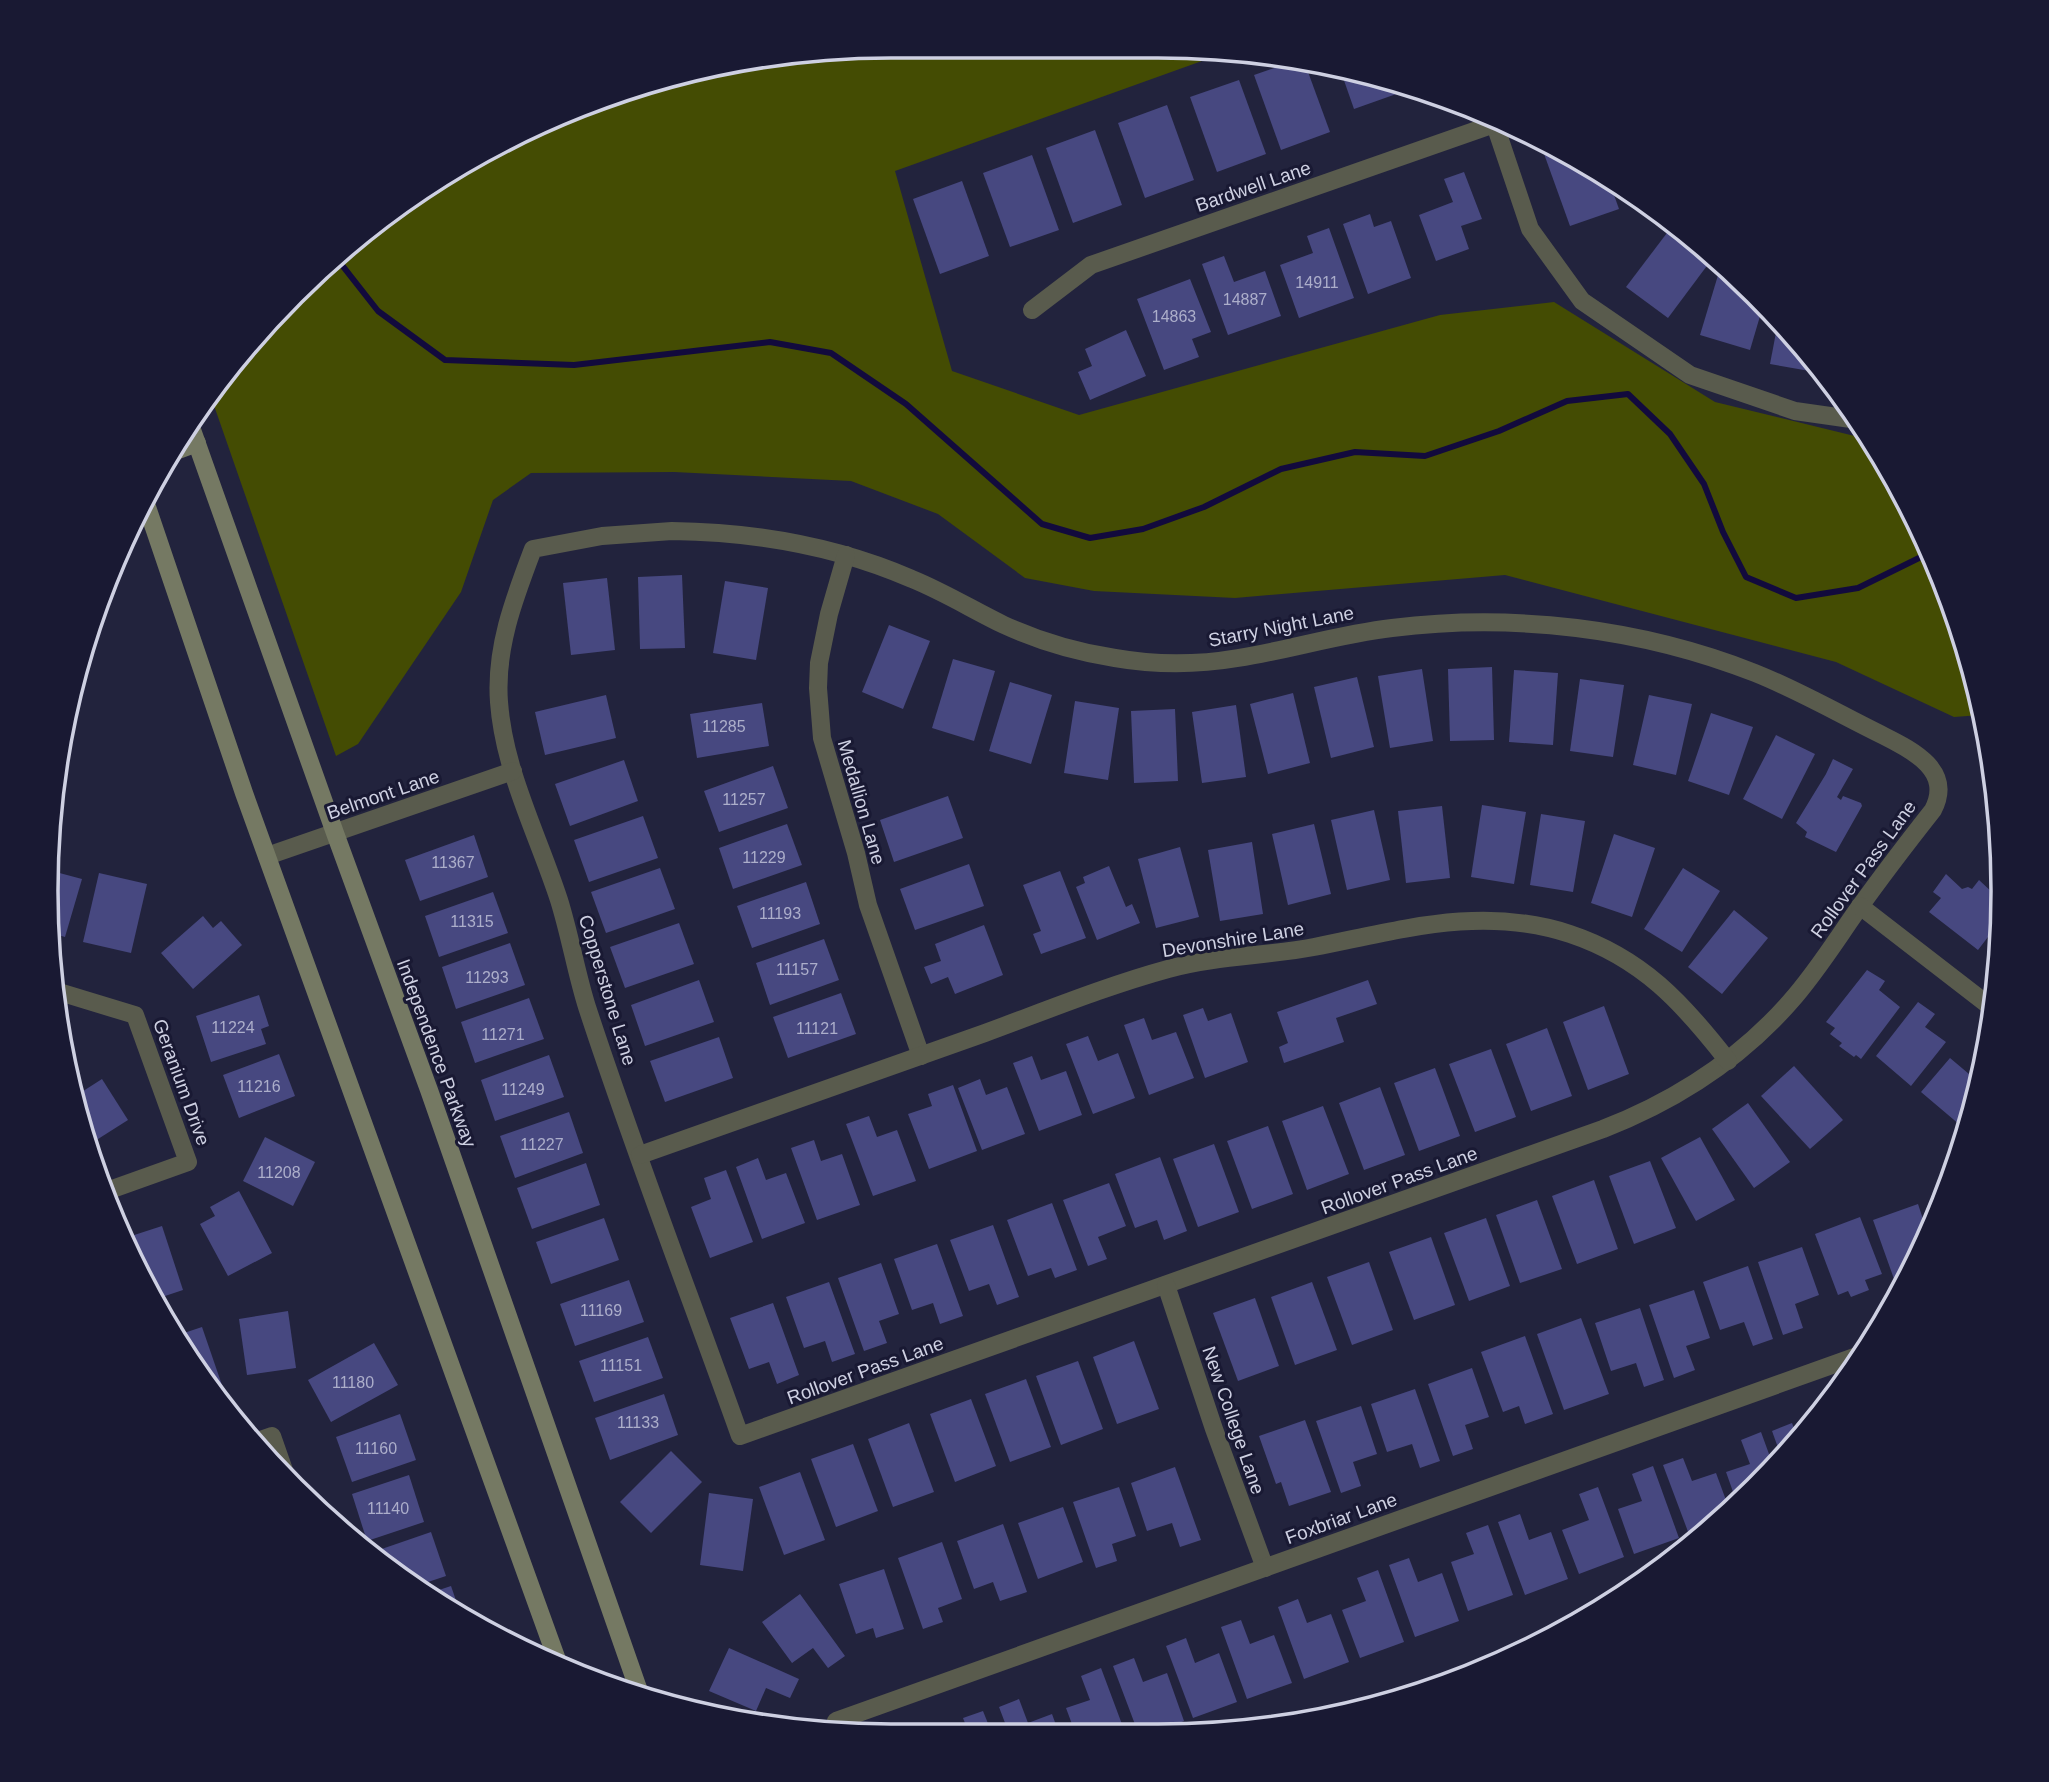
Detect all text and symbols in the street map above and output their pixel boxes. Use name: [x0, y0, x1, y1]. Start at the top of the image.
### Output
street label: Bardwell Lane: [1193, 157, 1314, 216]
house number: 14911: [1295, 274, 1339, 291]
house number: 14887: [1223, 291, 1267, 308]
house number: 14863: [1152, 308, 1196, 325]
street label: Starry Night Lane: [1207, 602, 1356, 651]
house number: 11285: [702, 718, 746, 735]
street label: Medallion Lane: [834, 737, 889, 867]
street label: Belmont Lane: [324, 765, 442, 823]
house number: 11257: [722, 791, 766, 808]
street label: Rollover Pass Lane: [1806, 796, 1920, 942]
house number: 11229: [742, 849, 786, 866]
house number: 11367: [431, 854, 475, 871]
house number: 11193: [759, 905, 801, 922]
street label: Copperstone Lane: [575, 912, 640, 1068]
house number: 11315: [450, 913, 494, 930]
street label: Devonshire Lane: [1160, 918, 1306, 961]
street label: Independence Parkway: [393, 956, 481, 1151]
house number: 11157: [776, 961, 818, 978]
house number: 11293: [465, 969, 509, 986]
street label: Geranium Drive: [149, 1016, 214, 1148]
house number: 11224: [211, 1019, 255, 1036]
house number: 11121: [796, 1020, 838, 1037]
house number: 11271: [481, 1026, 525, 1043]
house number: 11216: [237, 1078, 281, 1095]
house number: 11249: [501, 1081, 545, 1098]
house number: 11227: [520, 1136, 564, 1153]
street label: Rollover Pass Lane: [1318, 1142, 1480, 1219]
house number: 11208: [257, 1164, 301, 1181]
house number: 11169: [580, 1302, 622, 1319]
street label: Rollover Pass Lane: [784, 1332, 946, 1409]
street label: New College Lane: [1198, 1343, 1269, 1497]
house number: 11151: [600, 1357, 642, 1374]
house number: 11180: [332, 1374, 374, 1391]
house number: 11133: [617, 1414, 659, 1431]
house number: 11160: [355, 1440, 397, 1457]
street label: Foxbriar Lane: [1282, 1489, 1400, 1548]
house number: 11140: [367, 1500, 409, 1517]

